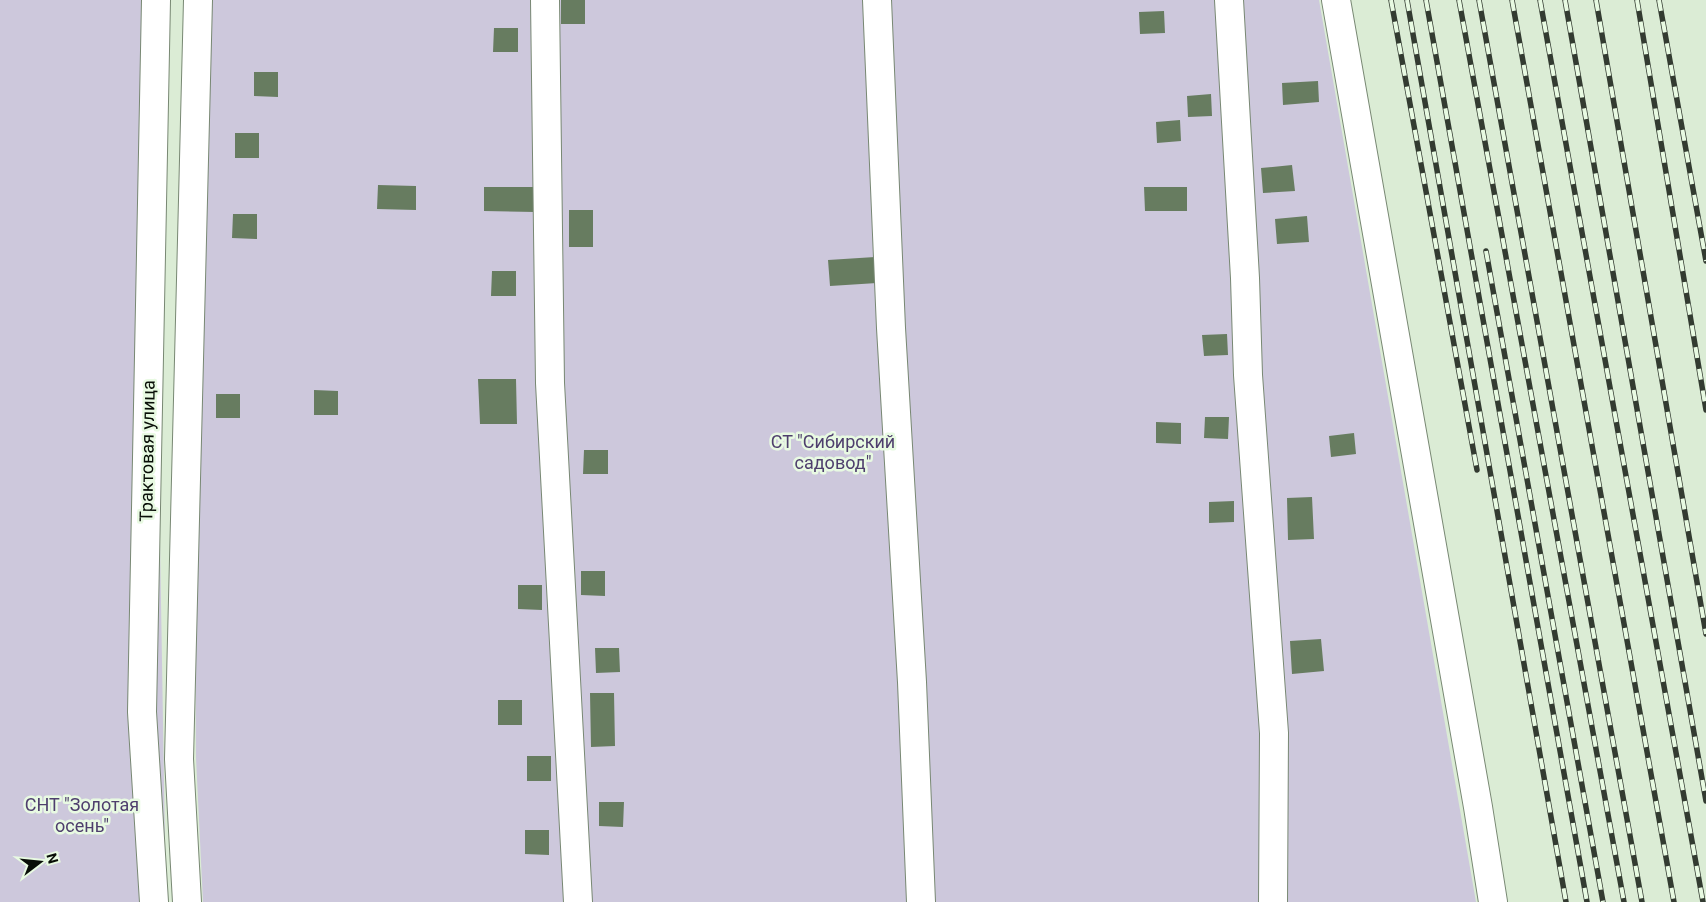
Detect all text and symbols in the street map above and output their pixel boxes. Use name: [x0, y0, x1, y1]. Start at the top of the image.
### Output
street label: Трактовая улица: [135, 380, 159, 522]
park label: СТ "Сибирский садовод": [771, 431, 895, 473]
park label: СНТ "Золотая осень": [25, 794, 139, 836]
north arrow: [15, 837, 65, 887]
text: N: [43, 851, 62, 865]

